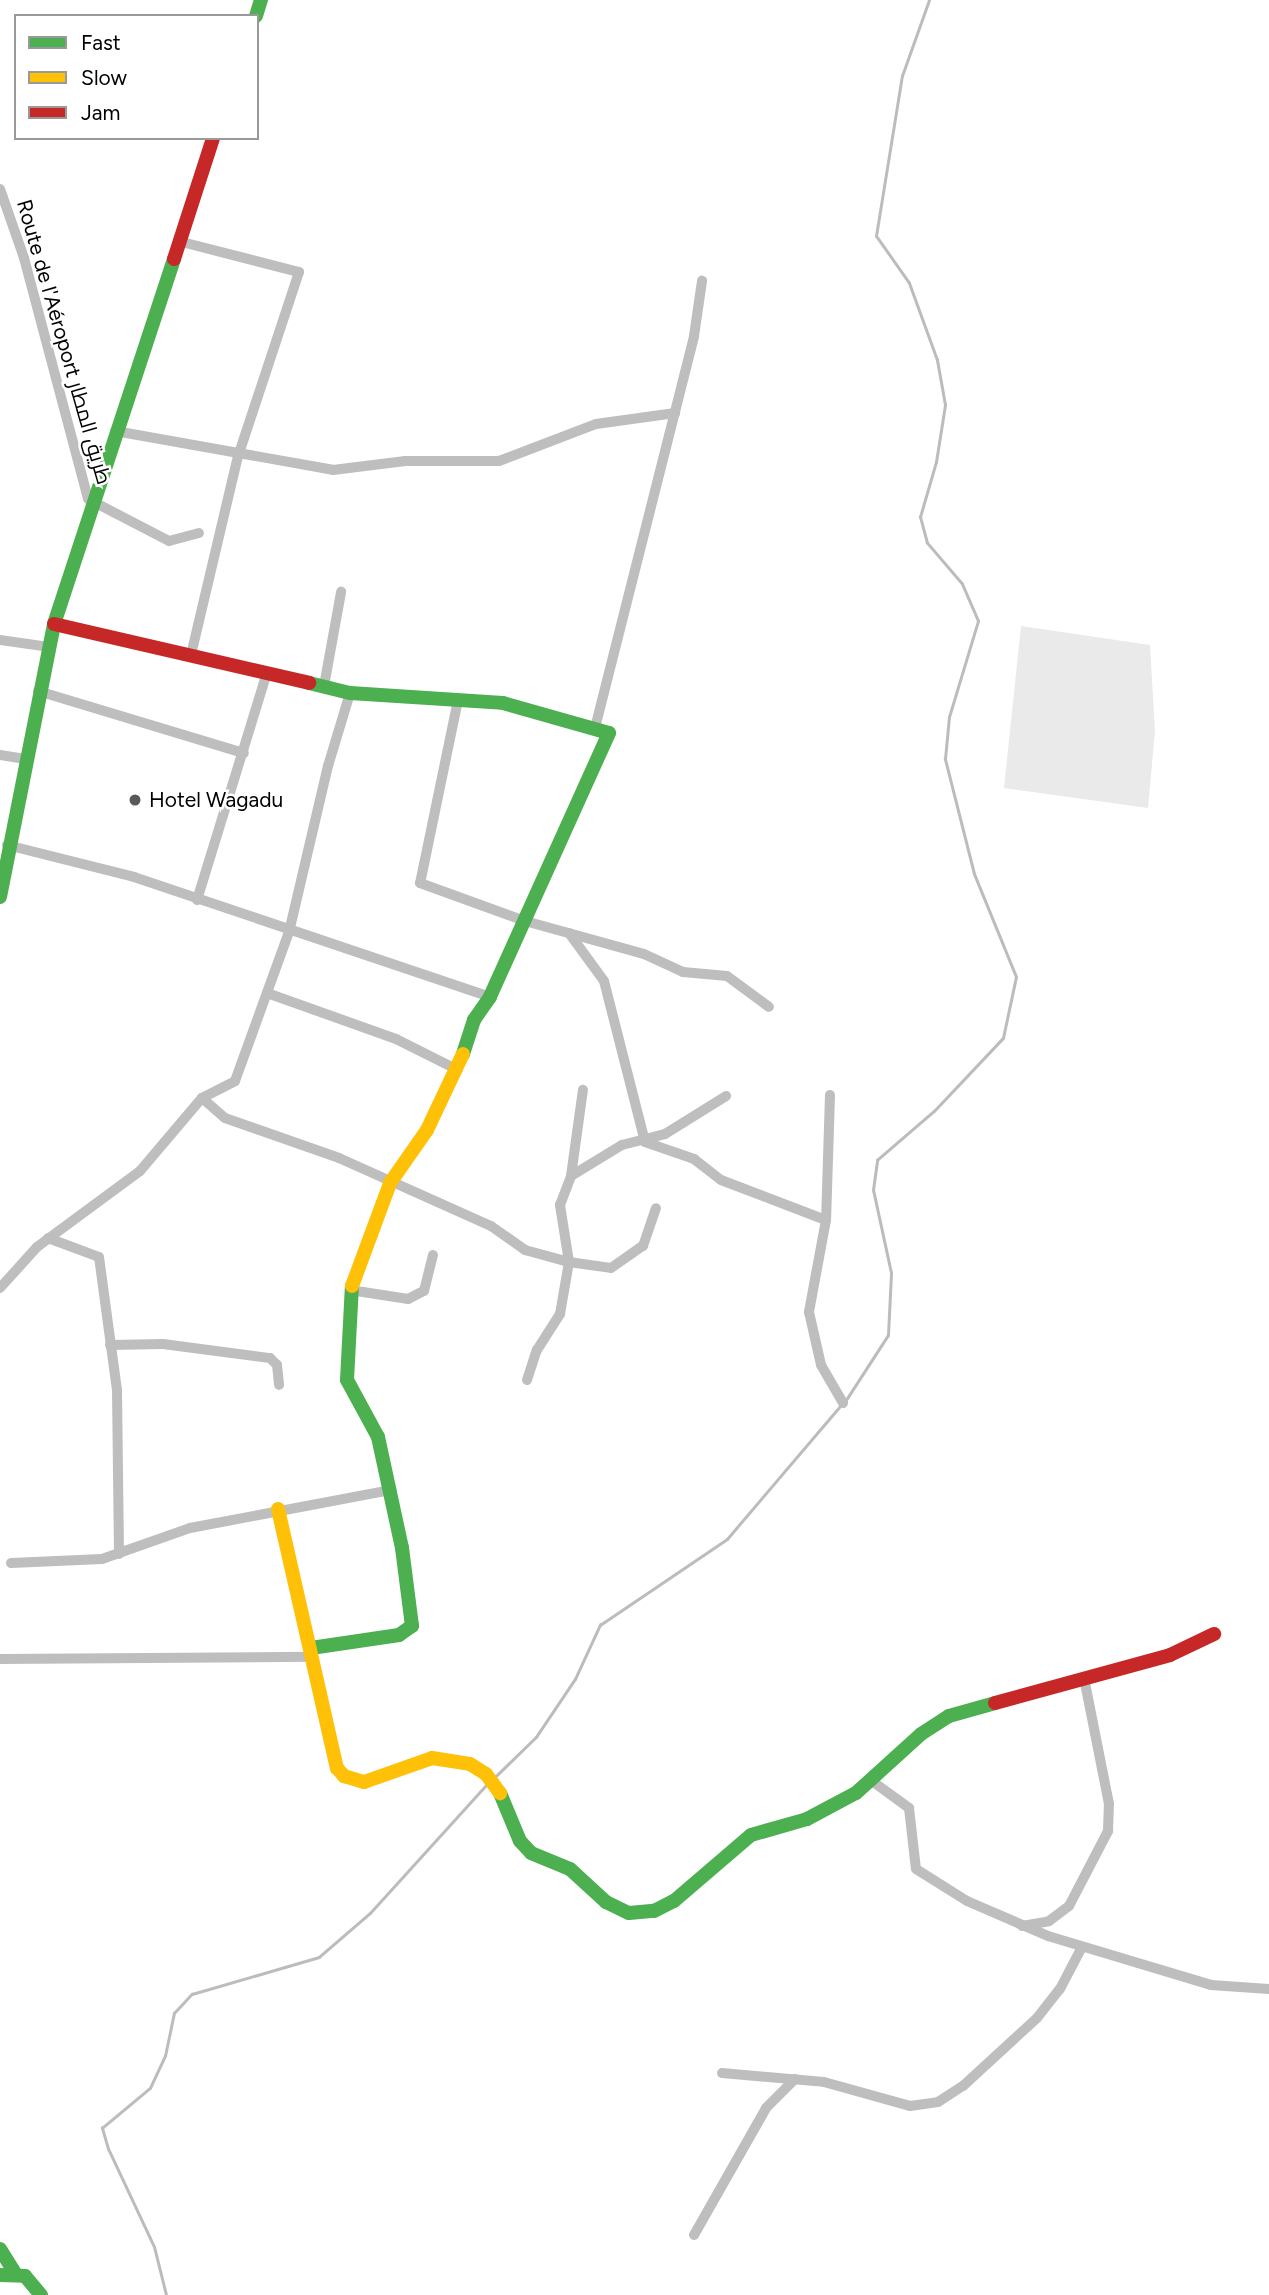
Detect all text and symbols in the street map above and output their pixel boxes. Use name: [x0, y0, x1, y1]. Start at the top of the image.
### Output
legend: [14, 14, 259, 140]
text: Fast: [81, 30, 121, 55]
text: Slow: [81, 65, 127, 90]
text: Jam: [81, 100, 120, 125]
street label: Route de l'Aéroport طريق المطار: [11, 197, 117, 487]
place label: Hotel Wagadu: [149, 787, 283, 813]
marker: Hotel Wagadu: [127, 792, 143, 808]

